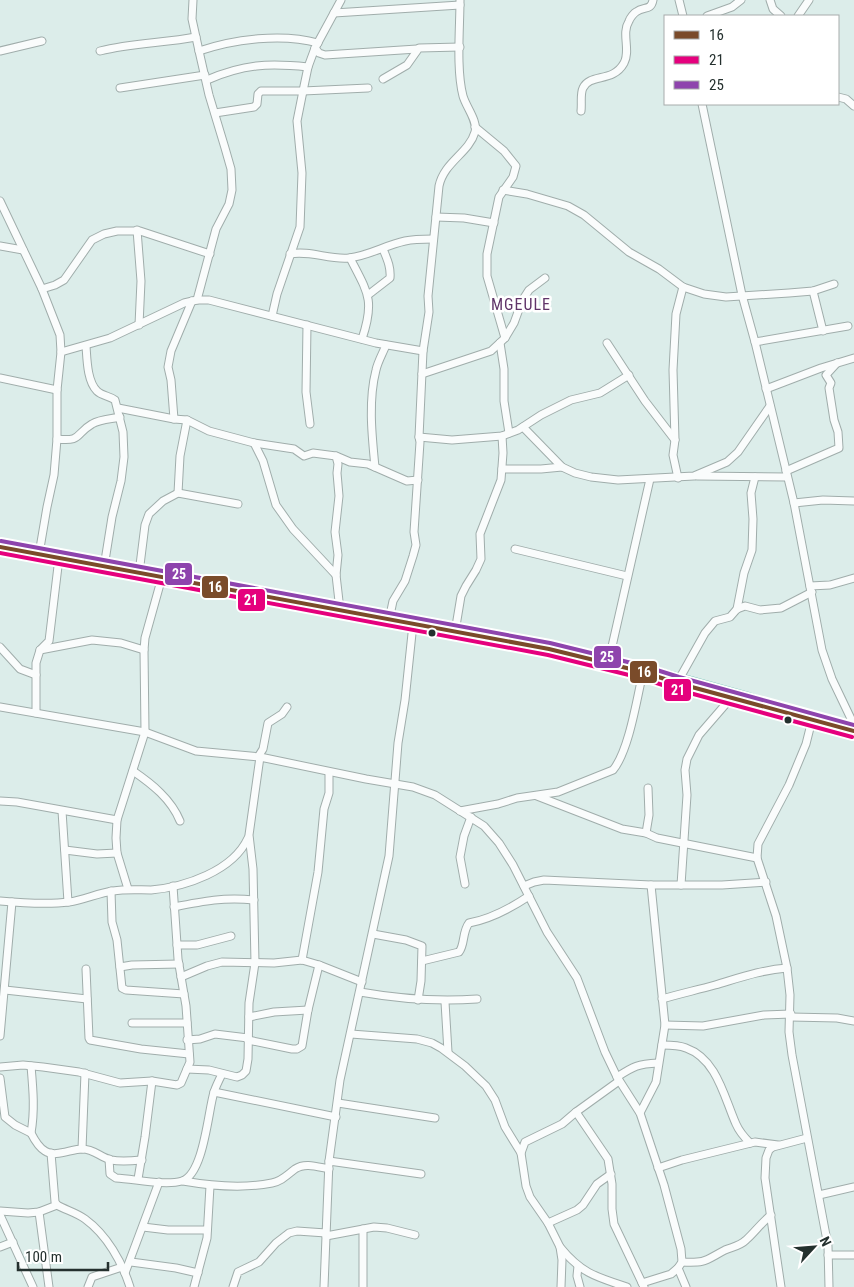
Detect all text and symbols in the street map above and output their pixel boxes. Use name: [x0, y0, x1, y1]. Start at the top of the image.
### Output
legend: [664, 15, 839, 105]
text: 16: [709, 26, 724, 44]
text: 21: [709, 51, 724, 69]
text: 25: [709, 76, 724, 94]
district label: MGEULE: [491, 295, 551, 314]
line badge: 25: [164, 562, 193, 586]
text: 25: [172, 566, 186, 582]
line badge: 16: [201, 575, 229, 599]
text: 16: [208, 579, 222, 595]
line badge: 21: [237, 588, 266, 612]
text: 21: [244, 592, 258, 608]
unlabelled marker: [427, 628, 437, 638]
line badge: 25: [593, 645, 622, 669]
text: 25: [600, 649, 614, 665]
line badge: 16: [629, 660, 658, 684]
text: 16: [637, 664, 651, 680]
line badge: 21: [663, 678, 692, 702]
text: 21: [671, 682, 685, 698]
unlabelled marker: [783, 715, 793, 725]
north arrow: [789, 1222, 839, 1272]
text: N: [817, 1234, 835, 1249]
scale bar: [18, 1240, 108, 1272]
text: 100 m: [25, 1248, 62, 1266]

